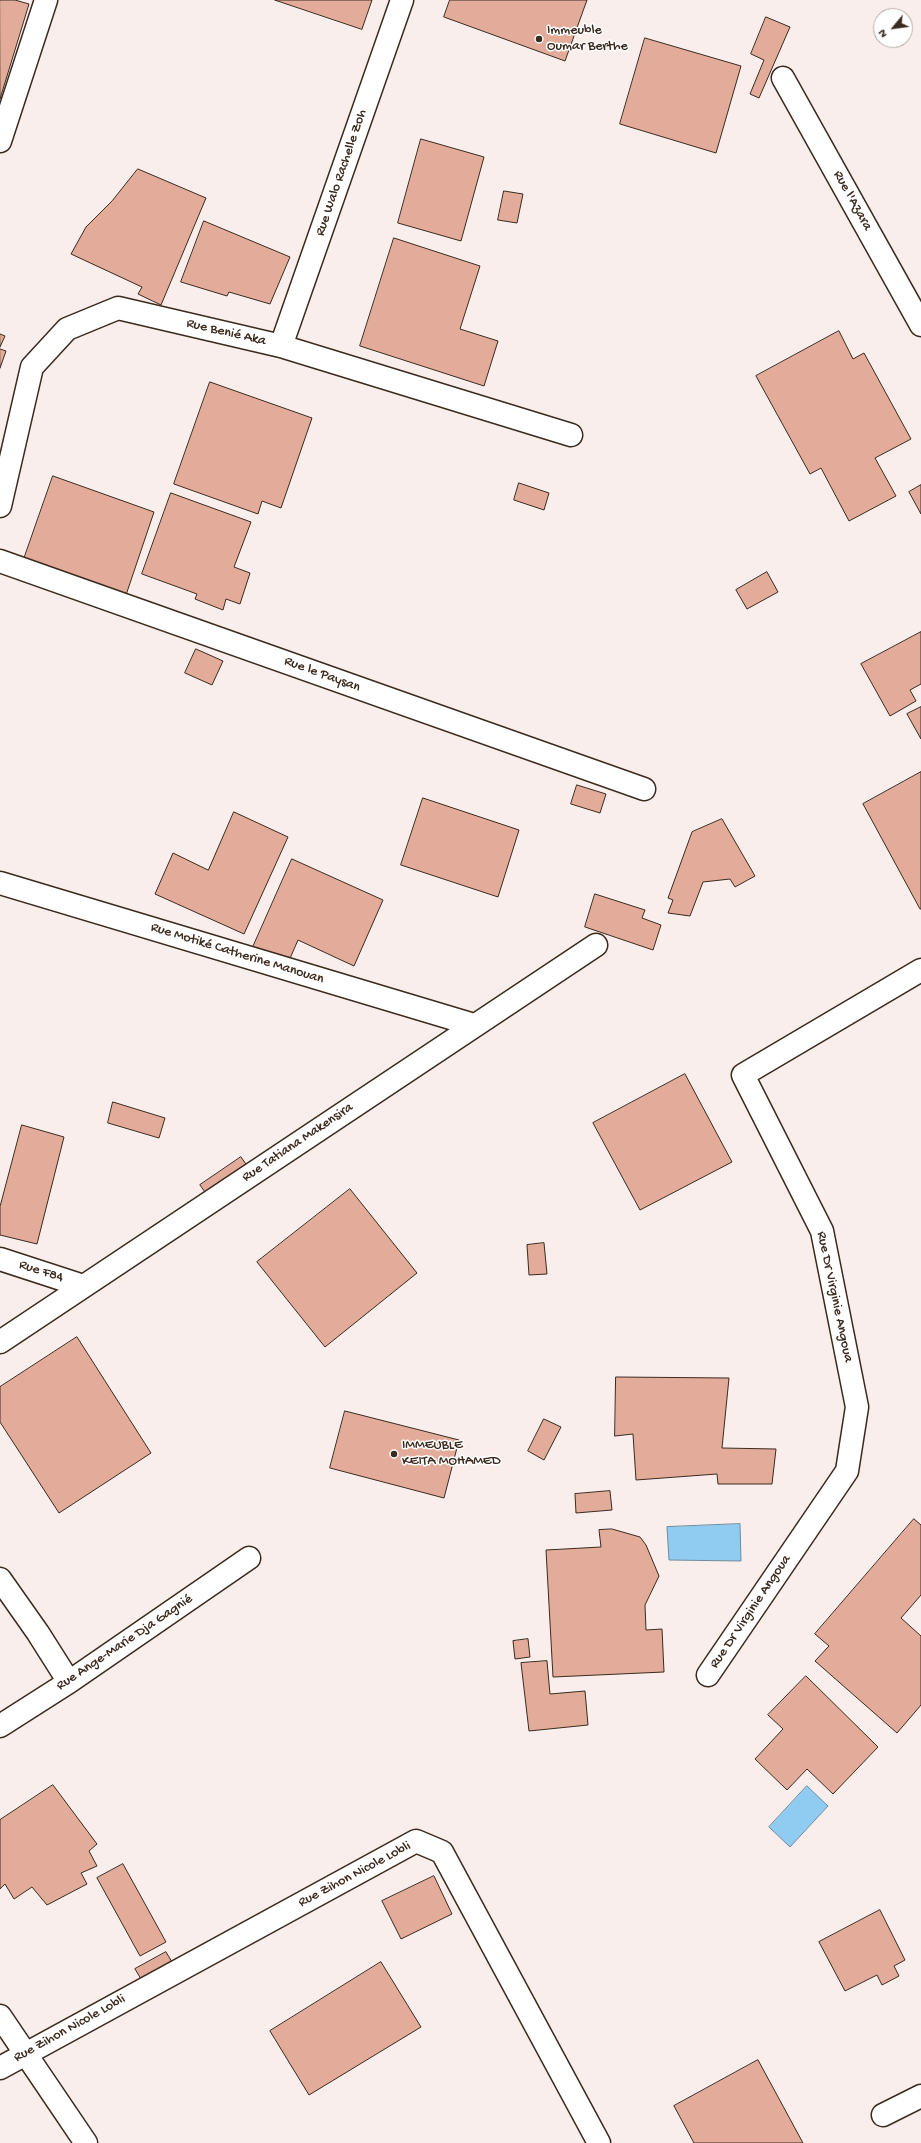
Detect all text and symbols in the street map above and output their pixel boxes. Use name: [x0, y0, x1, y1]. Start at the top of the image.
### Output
north arrow: [873, 8, 913, 48]
place label: Immeuble Oumar Berthe: [547, 23, 628, 56]
text: N: [876, 27, 890, 39]
marker: Immeuble Oumar Berthe: [534, 34, 544, 44]
street label: Rue Walo Rachelle Zoh: [312, 107, 372, 239]
street label: Rue l'Azara: [829, 168, 875, 234]
street label: Rue Benié Aka: [184, 316, 268, 350]
street label: Rue le Paysan: [282, 653, 362, 697]
street label: Rue Motiké Catherine Manouan: [148, 920, 326, 988]
street label: Rue Tatiana Makensira: [239, 1100, 357, 1186]
street label: Rue Dr Virginie Angoua: [812, 1230, 856, 1364]
street label: Rue F84: [17, 1257, 65, 1287]
place label: IMMEUBLE KEITA MOHAMED: [402, 1438, 501, 1470]
marker: IMMEUBLE KEITA MOHAMED: [389, 1449, 399, 1459]
street label: Rue Dr Virginie Angoua: [707, 1552, 795, 1672]
street label: Rue Ange-Marie Dja Gagnié: [54, 1591, 196, 1695]
street label: Rue Zihon Nicole Lobli: [296, 1838, 414, 1912]
street label: Rue Zihon Nicole Lobli: [11, 1991, 129, 2067]

